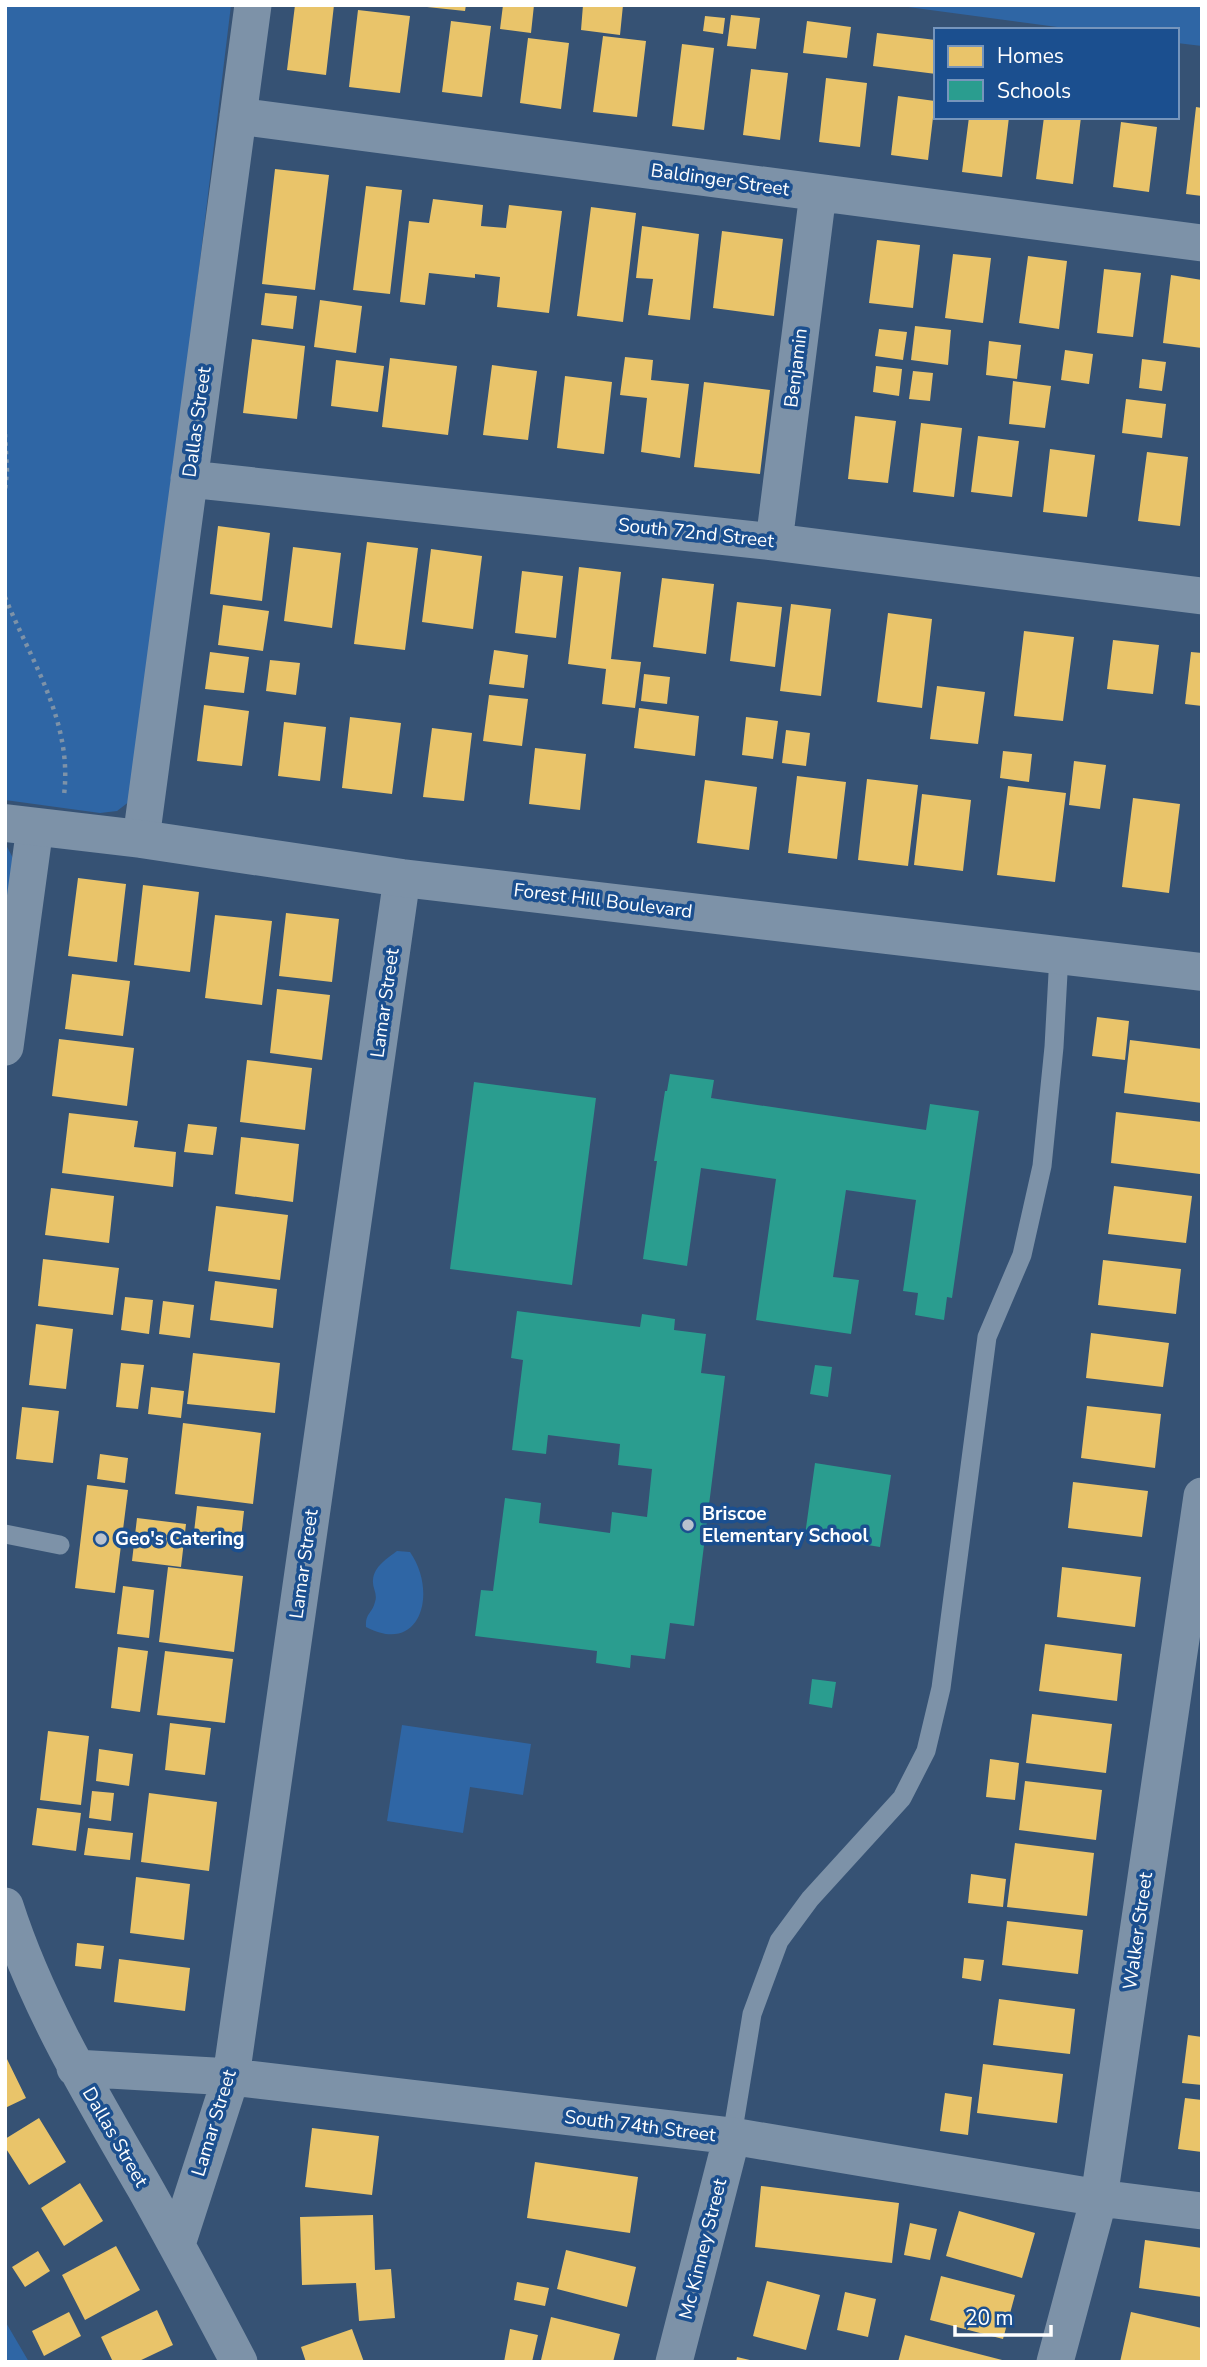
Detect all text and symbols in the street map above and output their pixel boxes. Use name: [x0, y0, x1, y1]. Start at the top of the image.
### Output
legend: [934, 28, 1179, 119]
text: Homes: [997, 42, 1064, 70]
text: Schools: [997, 77, 1071, 105]
street label: Baldinger Street: [649, 157, 791, 203]
street label: Benjamin: [778, 327, 814, 409]
street label: Dallas Street: [176, 365, 218, 479]
street label: South 72nd Street: [617, 512, 776, 554]
street label: Forest Hill Boulevard: [512, 877, 694, 925]
street label: Lamar Street: [364, 946, 406, 1059]
place label: Briscoe Elementary School: [702, 1501, 869, 1549]
street label: Lamar Street: [283, 1507, 325, 1620]
marker: Briscoe Elementary School: [680, 1517, 696, 1533]
place label: Geo's Catering: [115, 1526, 245, 1552]
marker: Geo's Catering: [93, 1531, 109, 1547]
street label: Walker Street: [1117, 1870, 1159, 1991]
street label: Lamar Street: [185, 2066, 243, 2180]
street label: Dallas Street: [76, 2082, 154, 2192]
street label: South 74th Street: [563, 2104, 717, 2148]
street label: Mc Kinney Street: [673, 2176, 733, 2322]
scale bar: [955, 2294, 1051, 2338]
text: 20 m: [965, 2304, 1014, 2332]

